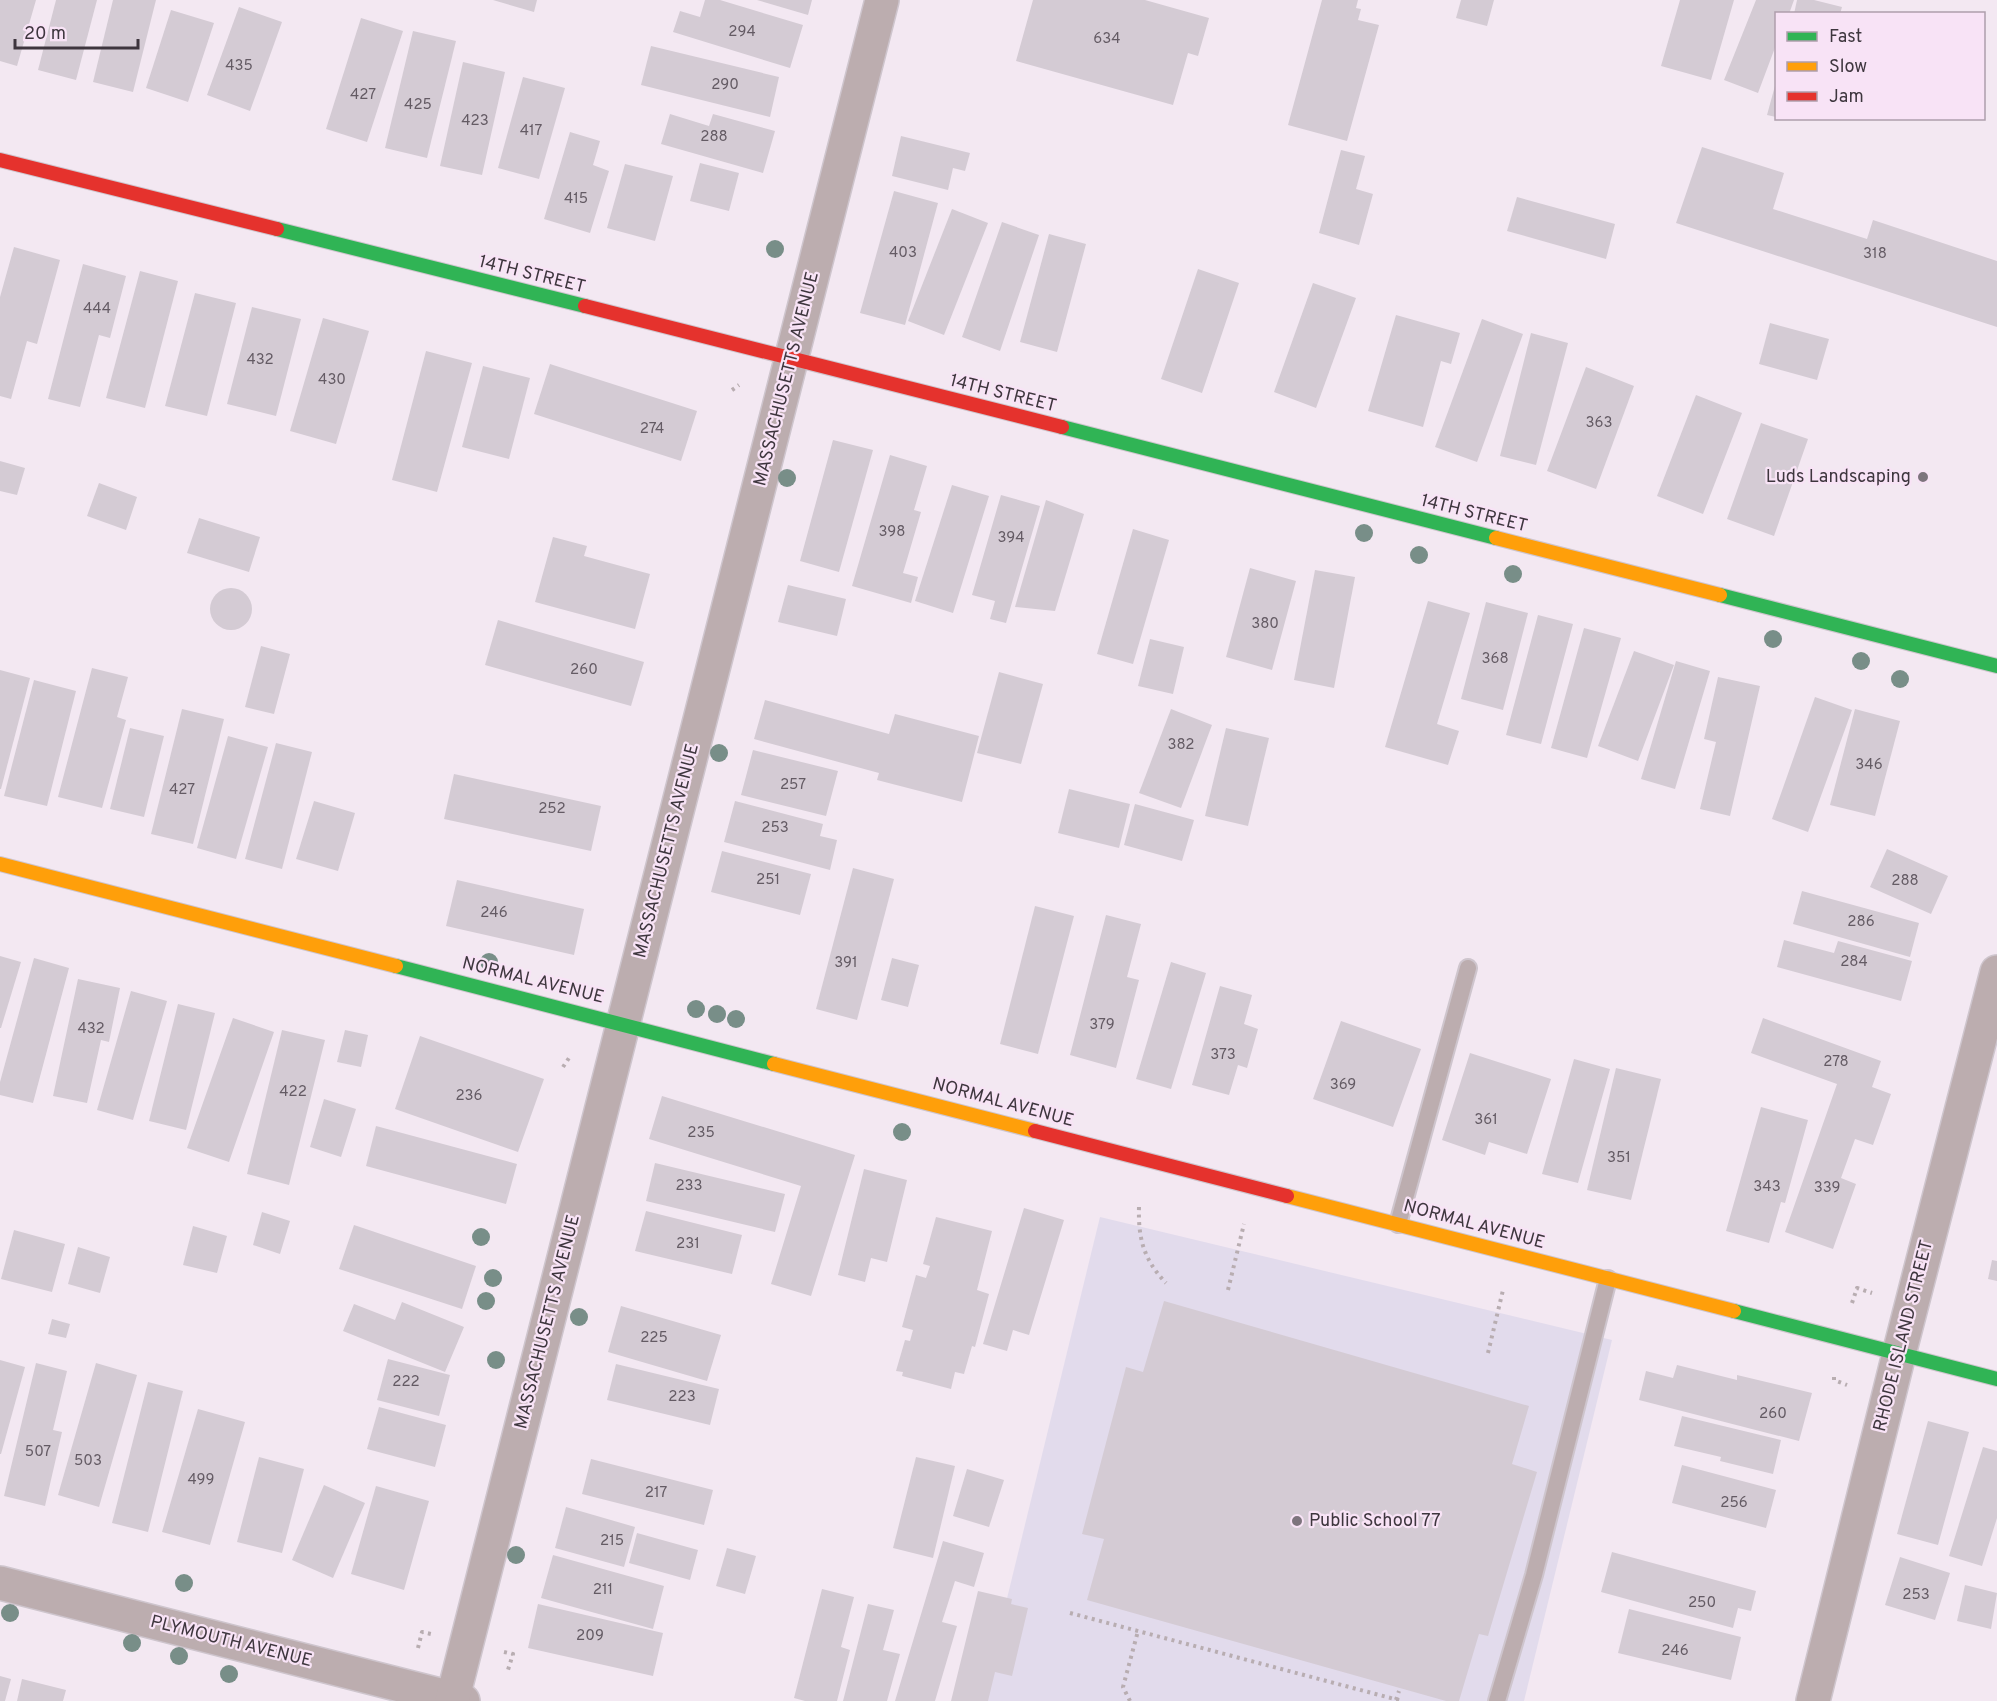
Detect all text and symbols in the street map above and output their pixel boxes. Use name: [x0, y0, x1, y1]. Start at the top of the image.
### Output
scale bar: [15, 12, 138, 50]
legend: [1775, 12, 1985, 120]
text: 20 m: [24, 23, 66, 46]
house number: 294: [728, 23, 756, 42]
text: Fast: [1829, 26, 1862, 49]
house number: 634: [1093, 30, 1121, 49]
text: Slow: [1829, 56, 1867, 79]
house number: 435: [225, 57, 253, 76]
house number: 290: [711, 76, 739, 95]
house number: 427: [350, 86, 376, 105]
text: Jam: [1829, 86, 1864, 109]
house number: 425: [404, 96, 432, 115]
house number: 423: [461, 112, 489, 131]
house number: 417: [520, 122, 543, 141]
house number: 288: [700, 128, 728, 147]
house number: 415: [564, 190, 588, 209]
house number: 403: [889, 244, 917, 263]
house number: 318: [1863, 245, 1887, 264]
street label: 14TH STREET: [476, 251, 588, 299]
street label: MASSACHUSETTS AVENUE: [749, 269, 825, 489]
house number: 444: [83, 300, 111, 319]
house number: 432: [246, 351, 274, 370]
street label: 14TH STREET: [947, 370, 1059, 418]
house number: 430: [318, 371, 346, 390]
house number: 363: [1585, 414, 1613, 433]
house number: 274: [640, 420, 664, 439]
place label: Luds Landscaping: [1766, 466, 1911, 489]
marker: Luds Landscaping: [1916, 470, 1930, 484]
street label: 14TH STREET: [1418, 490, 1530, 538]
house number: 398: [879, 523, 905, 542]
house number: 394: [998, 529, 1025, 548]
house number: 380: [1251, 615, 1279, 634]
house number: 368: [1481, 650, 1509, 669]
house number: 260: [570, 661, 598, 680]
house number: 382: [1167, 736, 1195, 755]
street label: MASSACHUSETTS AVENUE: [629, 741, 705, 961]
house number: 346: [1855, 756, 1883, 775]
house number: 257: [780, 776, 806, 795]
house number: 427: [169, 781, 195, 800]
house number: 252: [538, 800, 566, 819]
house number: 253: [761, 819, 789, 838]
house number: 251: [756, 871, 780, 890]
house number: 288: [1891, 872, 1919, 891]
house number: 246: [480, 904, 508, 923]
house number: 286: [1847, 913, 1875, 932]
street label: NORMAL AVENUE: [460, 952, 606, 1010]
house number: 284: [1840, 953, 1868, 972]
house number: 391: [834, 954, 858, 973]
house number: 379: [1089, 1016, 1115, 1035]
house number: 432: [77, 1020, 105, 1039]
house number: 373: [1210, 1046, 1236, 1065]
house number: 278: [1823, 1053, 1849, 1072]
street label: NORMAL AVENUE: [930, 1073, 1076, 1133]
house number: 369: [1330, 1076, 1356, 1095]
house number: 422: [279, 1083, 307, 1102]
house number: 236: [455, 1087, 483, 1106]
house number: 361: [1474, 1111, 1498, 1130]
house number: 235: [687, 1124, 715, 1143]
house number: 351: [1607, 1149, 1631, 1168]
house number: 233: [675, 1177, 703, 1196]
house number: 343: [1753, 1178, 1781, 1197]
house number: 339: [1814, 1179, 1840, 1198]
street label: NORMAL AVENUE: [1401, 1195, 1547, 1255]
street label: MASSACHUSETTS AVENUE: [510, 1212, 586, 1432]
house number: 231: [676, 1235, 700, 1254]
street label: RHODE ISLAND STREET: [1869, 1238, 1939, 1434]
house number: 225: [640, 1329, 668, 1348]
house number: 222: [392, 1373, 420, 1392]
house number: 223: [668, 1388, 696, 1407]
house number: 260: [1759, 1405, 1787, 1424]
house number: 507: [25, 1443, 51, 1462]
house number: 503: [74, 1452, 102, 1471]
house number: 499: [188, 1471, 215, 1490]
house number: 217: [645, 1484, 667, 1503]
house number: 256: [1720, 1494, 1748, 1513]
place label: Public School 77: [1309, 1510, 1441, 1533]
marker: Public School 77: [1290, 1514, 1304, 1528]
house number: 215: [600, 1532, 624, 1551]
house number: 211: [593, 1581, 613, 1600]
house number: 253: [1902, 1586, 1930, 1605]
house number: 250: [1688, 1594, 1716, 1613]
street label: PLYMOUTH AVENUE: [148, 1611, 314, 1673]
house number: 209: [576, 1627, 604, 1646]
house number: 246: [1661, 1642, 1689, 1661]

